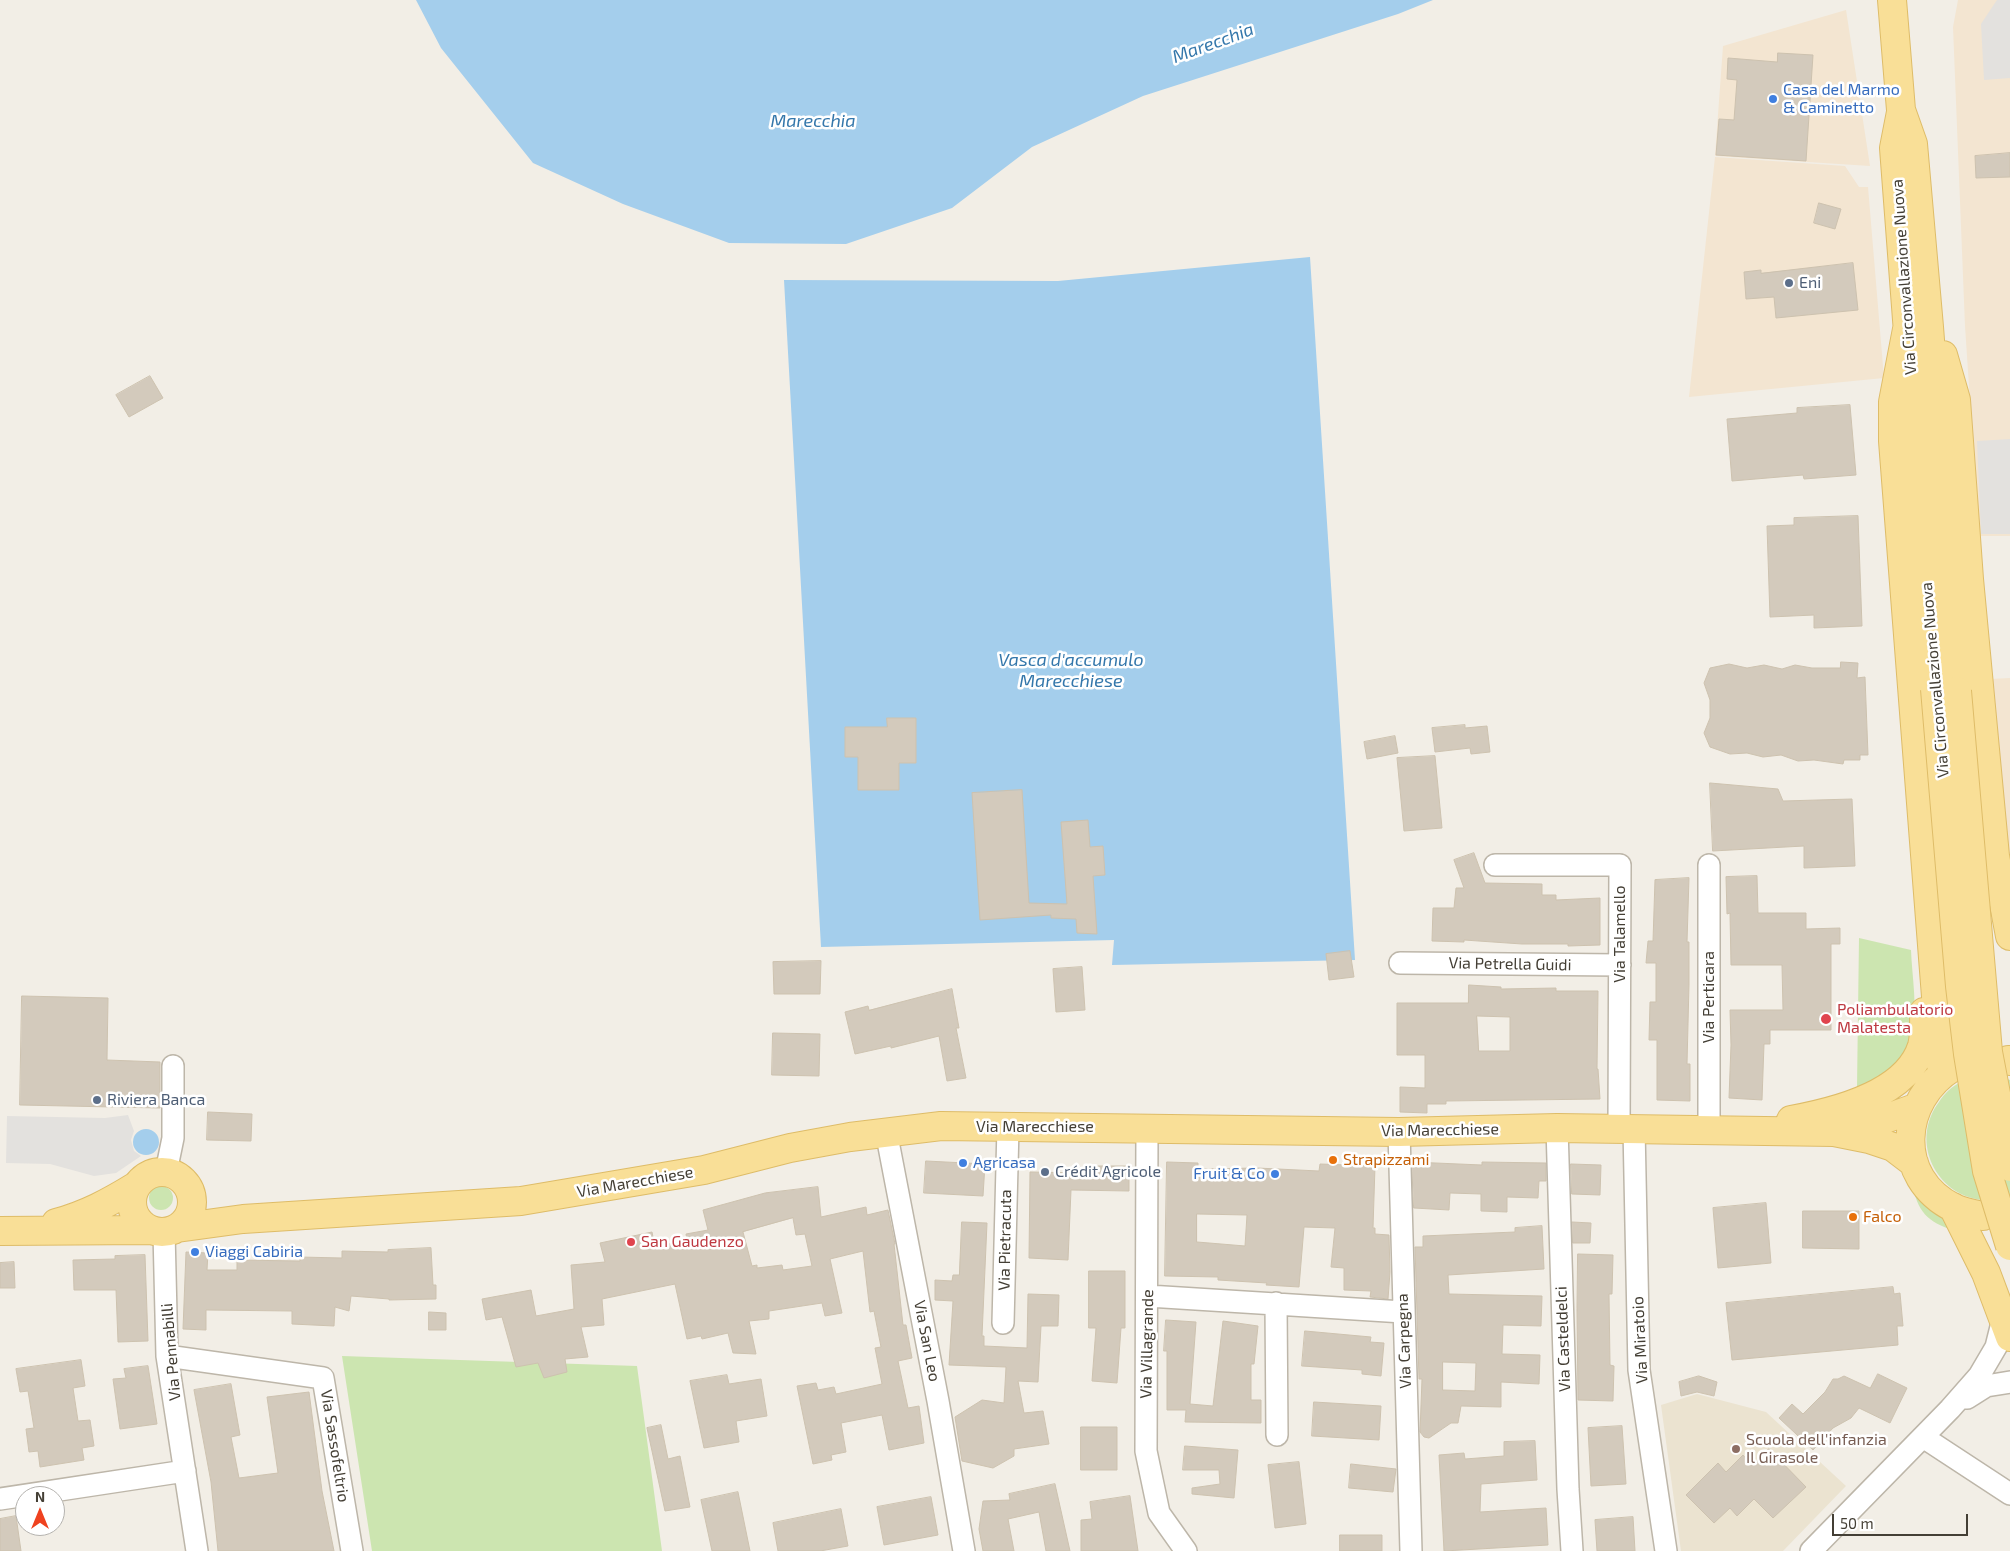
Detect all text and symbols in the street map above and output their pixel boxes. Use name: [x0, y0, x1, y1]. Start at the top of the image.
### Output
water label: Marecchia: [1169, 18, 1257, 68]
place label: Casa del Marmo & Caminetto: [1783, 80, 1900, 118]
marker: Casa del Marmo & Caminetto: [1767, 93, 1779, 105]
water label: Marecchia: [770, 110, 856, 132]
street label: Via Circonvallazione Nuova: [1888, 178, 1920, 376]
place label: Eni: [1799, 273, 1821, 293]
marker: Eni: [1783, 277, 1795, 289]
street label: Via Circonvallazione Nuova: [1917, 581, 1953, 779]
water label: Vasca d'accumulo Marecchiese: [998, 649, 1144, 692]
street label: Via Talamello: [1610, 885, 1630, 983]
street label: Via Perticara: [1699, 951, 1719, 1043]
street label: Via Petrella Guidi: [1448, 953, 1572, 975]
place label: Poliambulatorio Malatesta: [1837, 1000, 1953, 1038]
marker: Poliambulatorio Malatesta: [1819, 1012, 1833, 1026]
place label: Riviera Banca: [107, 1090, 205, 1110]
marker: Riviera Banca: [91, 1094, 103, 1106]
street label: Via Marecchiese: [976, 1117, 1094, 1137]
street label: Via Marecchiese: [1381, 1119, 1499, 1141]
place label: Strapizzami: [1343, 1150, 1430, 1170]
place label: Agricasa: [973, 1153, 1036, 1173]
marker: Strapizzami: [1327, 1154, 1339, 1166]
marker: Agricasa: [957, 1157, 969, 1169]
street label: Via Marecchiese: [575, 1162, 695, 1202]
place label: Crédit Agricole: [1055, 1162, 1161, 1182]
place label: Fruit & Co: [1193, 1164, 1265, 1184]
marker: Crédit Agricole: [1039, 1166, 1051, 1178]
marker: Fruit & Co: [1269, 1168, 1281, 1180]
street label: Via Pietracuta: [995, 1189, 1015, 1291]
place label: Falco: [1863, 1207, 1902, 1227]
marker: Falco: [1847, 1211, 1859, 1223]
place label: San Gaudenzo: [641, 1232, 744, 1252]
marker: San Gaudenzo: [625, 1236, 637, 1248]
place label: Viaggi Cabiria: [205, 1242, 303, 1262]
marker: Viaggi Cabiria: [189, 1246, 201, 1258]
street label: Via Casteldelci: [1552, 1286, 1574, 1392]
street label: Via Villagrande: [1136, 1289, 1158, 1399]
street label: Via Carpegna: [1393, 1293, 1415, 1389]
street label: Via Miratoio: [1628, 1296, 1652, 1384]
street label: Via San Leo: [910, 1299, 944, 1383]
street label: Via Pennabilli: [157, 1302, 185, 1402]
street label: Via Sassofeltrio: [317, 1388, 353, 1504]
place label: Scuola dell'infanzia Il Girasole: [1746, 1430, 1887, 1468]
marker: Scuola dell'infanzia Il Girasole: [1730, 1443, 1742, 1455]
north arrow: [15, 1486, 65, 1536]
text: N: [35, 1488, 45, 1505]
scale bar: [1835, 1504, 1971, 1536]
text: 50 m: [1840, 1514, 1874, 1532]

